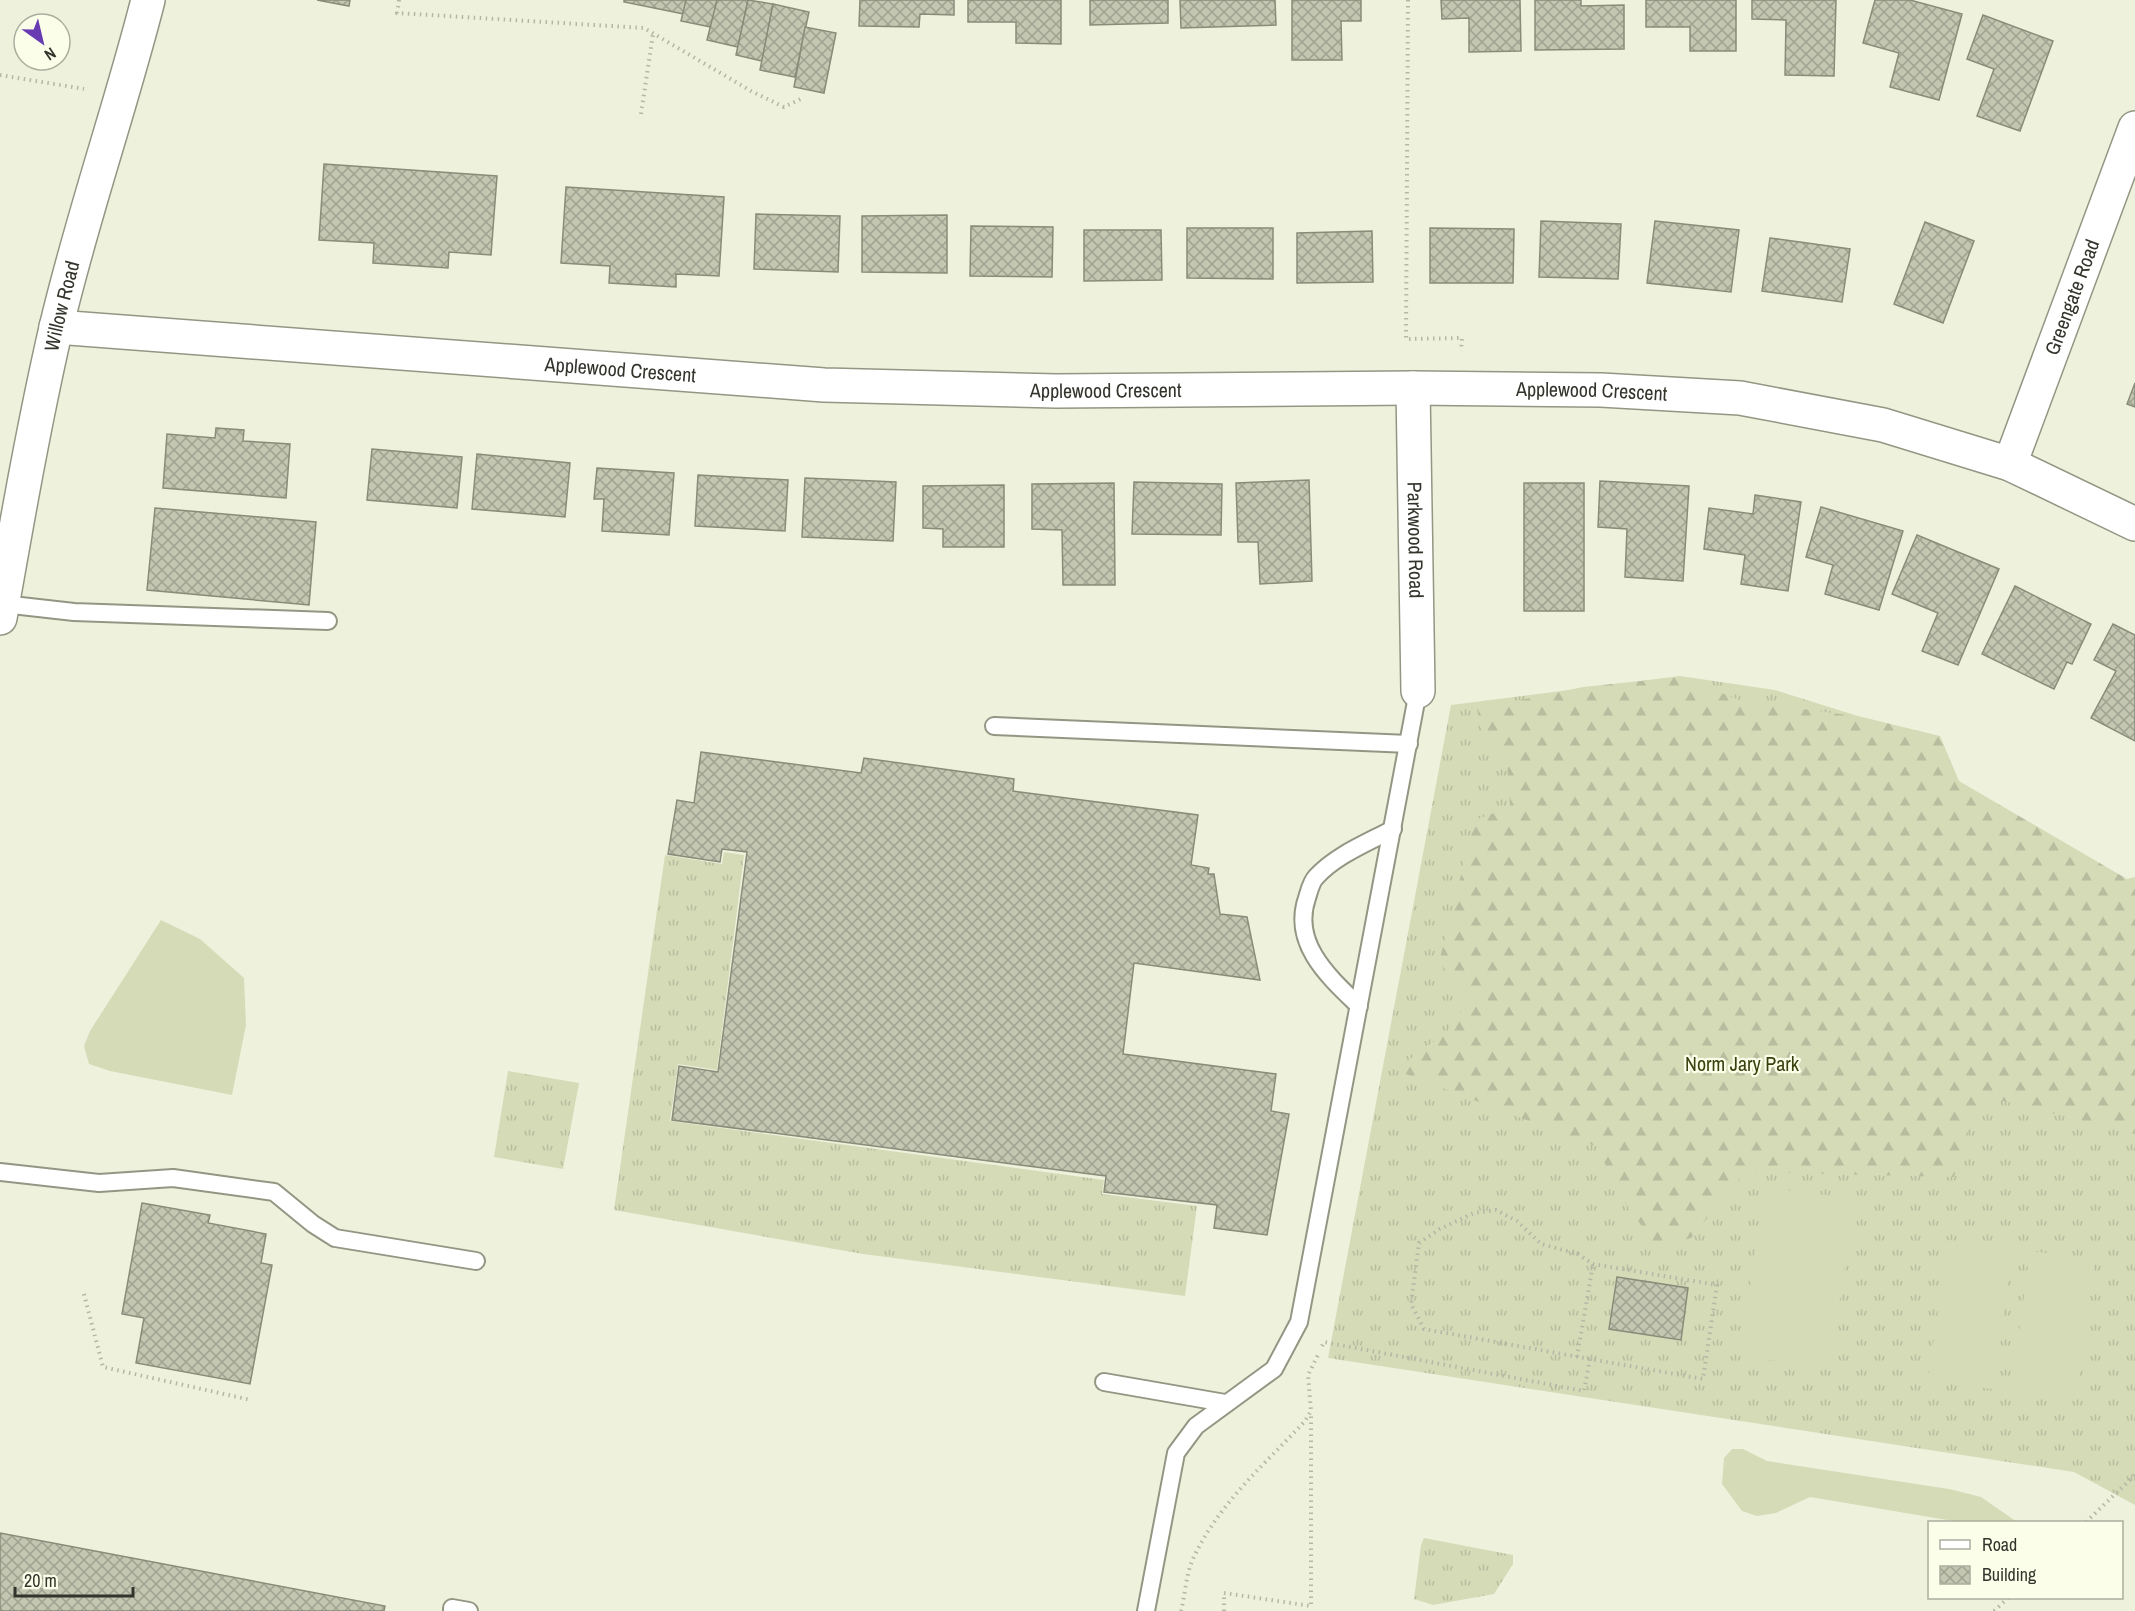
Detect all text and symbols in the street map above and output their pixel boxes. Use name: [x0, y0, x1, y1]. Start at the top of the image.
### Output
north arrow: [12, 12, 72, 72]
text: N: [40, 43, 60, 66]
street label: Greengate Road: [2038, 235, 2105, 359]
street label: Willow Road: [37, 258, 86, 354]
street label: Applewood Crescent: [543, 350, 697, 388]
street label: Applewood Crescent: [1515, 375, 1669, 407]
street label: Applewood Crescent: [1029, 376, 1182, 404]
street label: Parkwood Road: [1402, 481, 1430, 599]
park label: Norm Jary Park: [1685, 1050, 1800, 1077]
legend: [1928, 1521, 2123, 1599]
text: Road: [1982, 1532, 2017, 1557]
scale bar: [15, 1560, 134, 1598]
text: Building: [1982, 1562, 2037, 1587]
text: 20 m: [24, 1568, 57, 1593]

